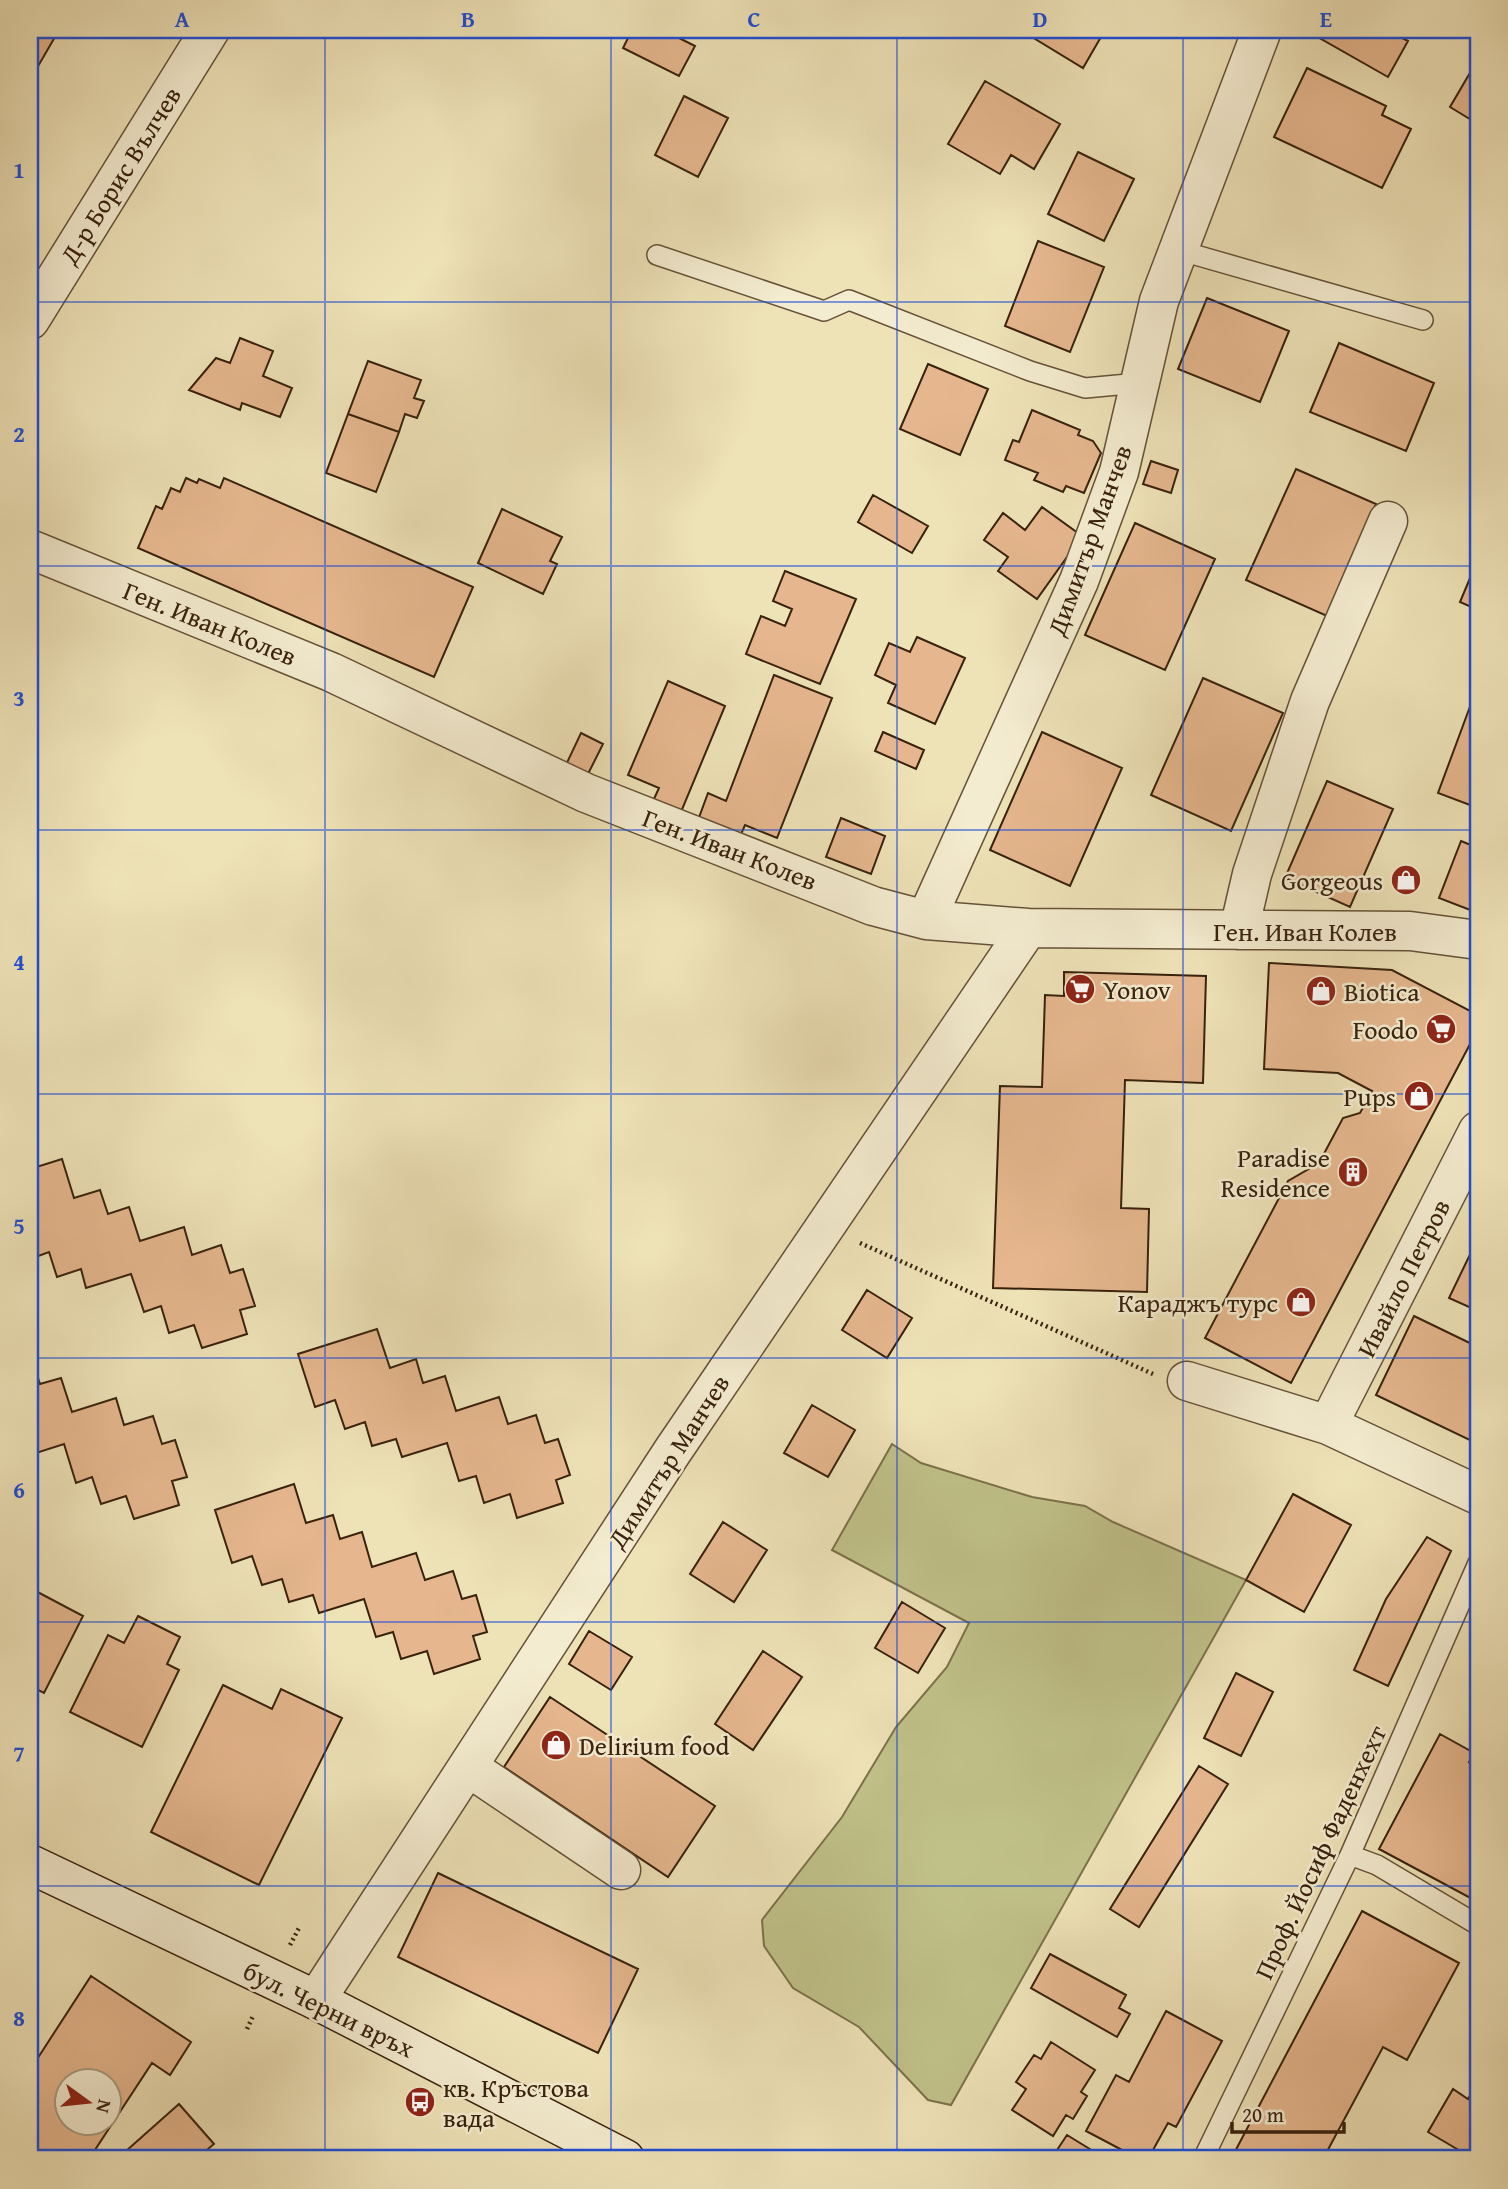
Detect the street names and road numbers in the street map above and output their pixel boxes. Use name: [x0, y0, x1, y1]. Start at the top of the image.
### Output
street label: Д-р Борис Вълчев: [49, 79, 190, 272]
street label: Димитър Манчев: [1036, 439, 1142, 642]
street label: Ген. Иван Колев: [118, 571, 302, 675]
street label: Ген. Иван Колев: [637, 798, 823, 900]
street label: Ген. Иван Колев: [1213, 912, 1397, 951]
street label: Ивайло Петров: [1346, 1192, 1460, 1364]
street label: Димитър Манчев: [597, 1366, 739, 1556]
street label: Проф. Йосиф Фаденхехт: [1244, 1718, 1396, 1985]
street label: бул. Черни връх: [237, 1951, 422, 2068]

